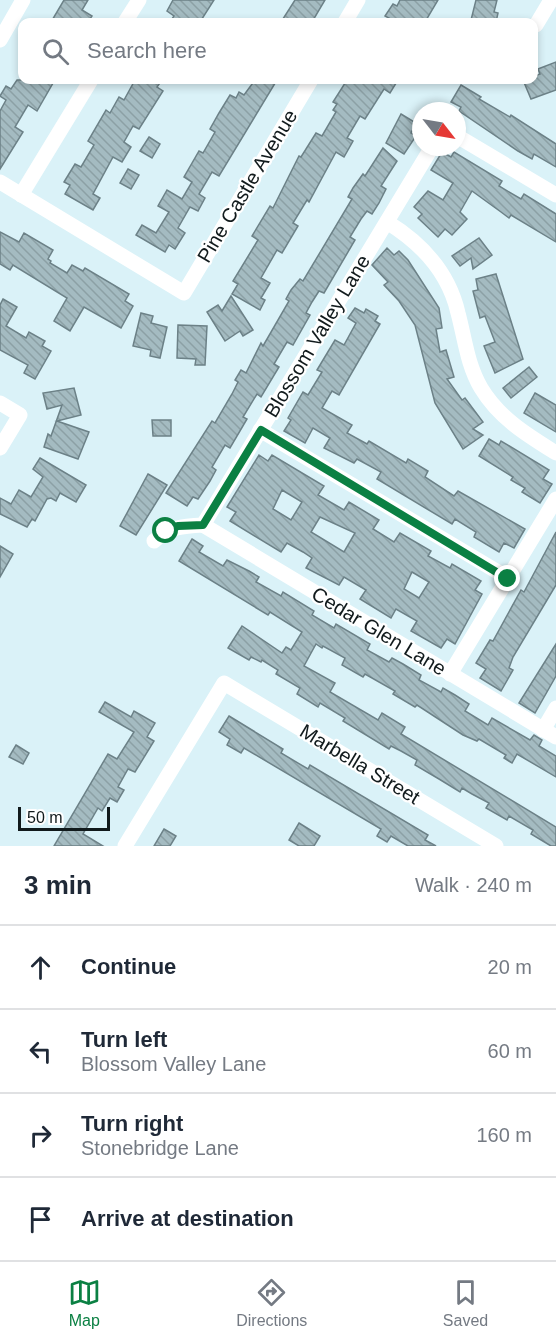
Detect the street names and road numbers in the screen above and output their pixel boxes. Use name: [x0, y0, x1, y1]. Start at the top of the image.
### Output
street label: Pine Castle Avenue: [193, 106, 301, 266]
street label: Blossom Valley Lane: [260, 251, 374, 421]
street label: Cedar Glen Lane: [308, 582, 450, 680]
street label: Marbella Street: [296, 720, 424, 809]

